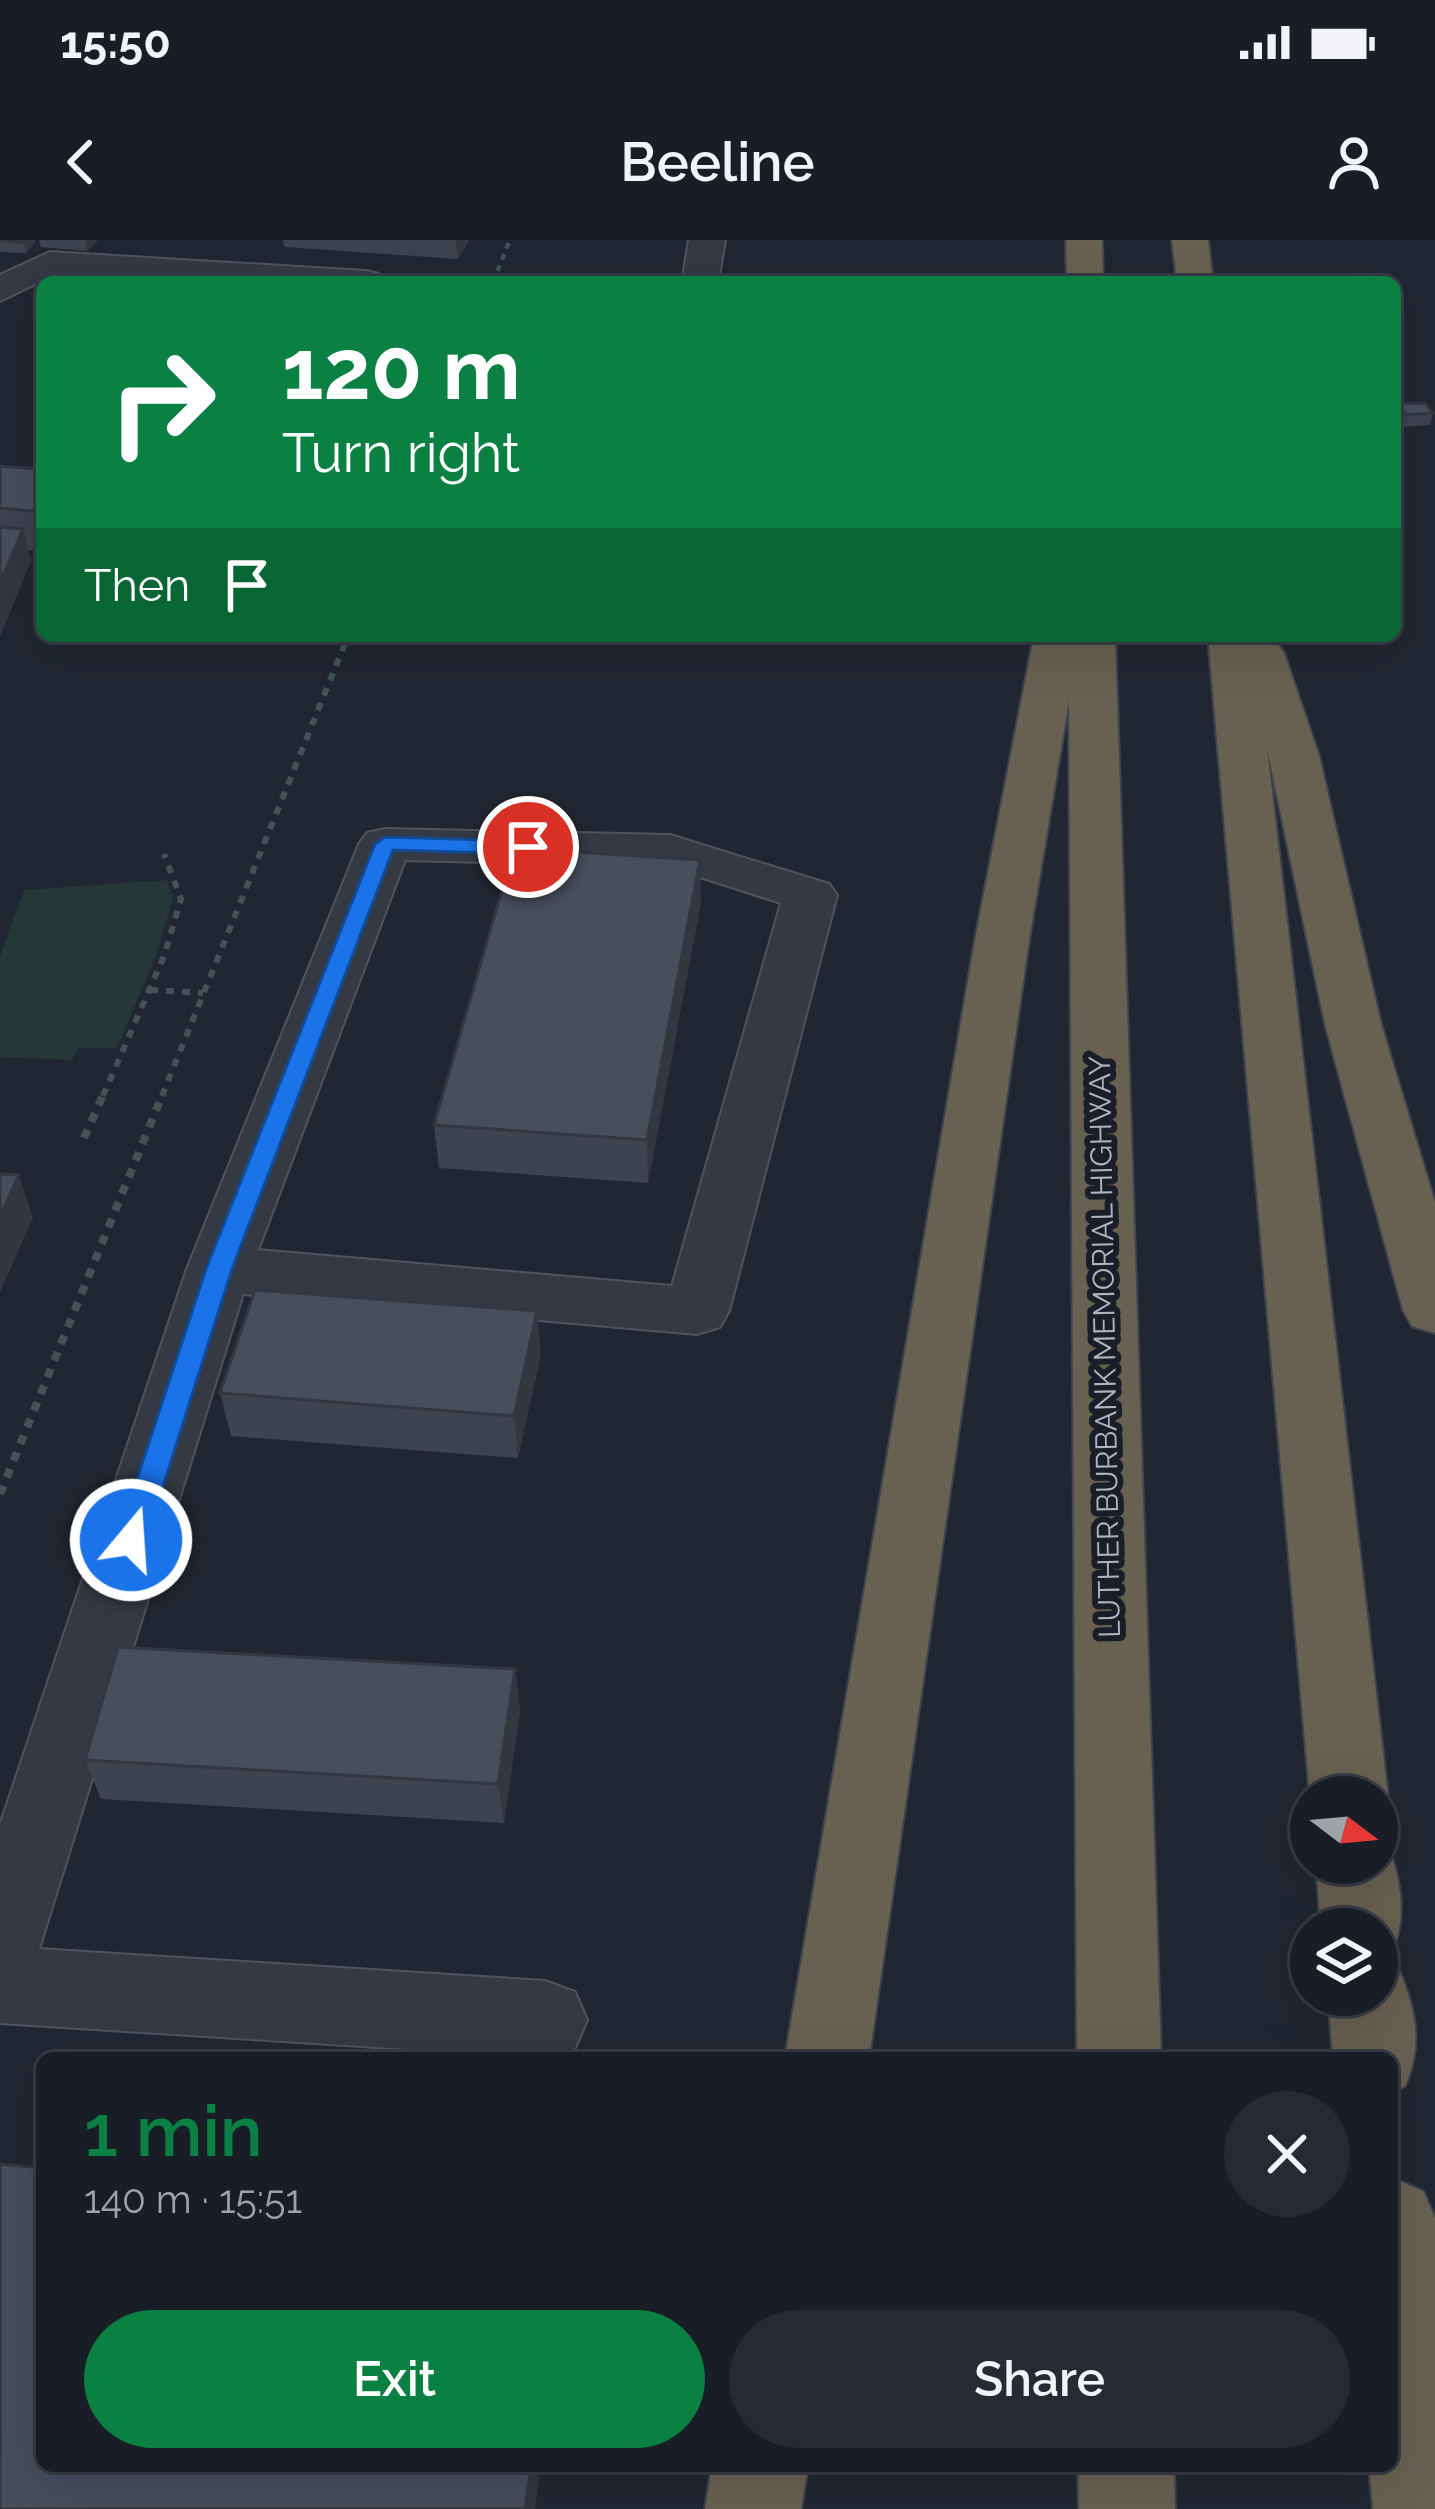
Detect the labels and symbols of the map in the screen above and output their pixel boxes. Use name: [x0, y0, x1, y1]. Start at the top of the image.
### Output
pin: [477, 796, 579, 898]
street label: LUTHER BURBANK MEMORIAL HIGHWAY: [1082, 1055, 1127, 1638]
position arrow: [68, 1477, 194, 1603]
north arrow: [1290, 1776, 1398, 1884]

